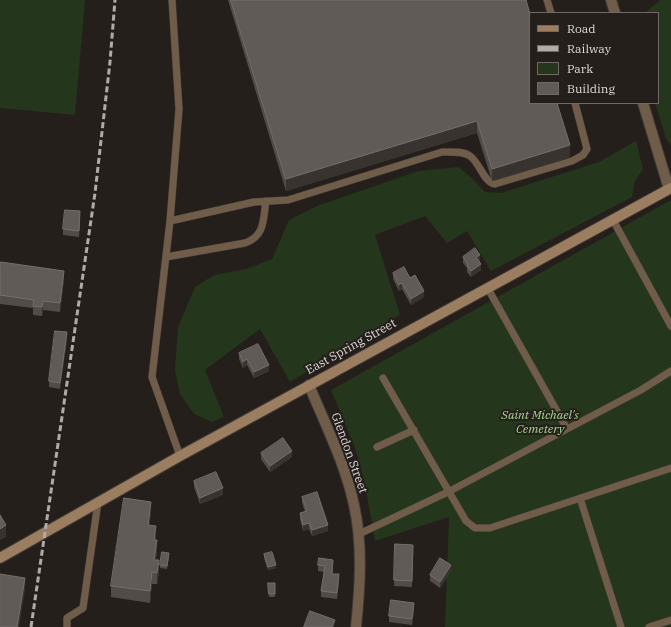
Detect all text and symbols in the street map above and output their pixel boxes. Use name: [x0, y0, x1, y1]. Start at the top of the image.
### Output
legend: [529, 12, 659, 104]
text: Road: [567, 21, 596, 36]
text: Railway: [567, 41, 611, 56]
text: Park: [567, 61, 593, 76]
text: Building: [567, 81, 615, 96]
street label: East Spring Street: [303, 316, 399, 378]
park label: Saint Michael's Cemetery: [501, 409, 579, 437]
street label: Glendon Street: [328, 411, 370, 495]

